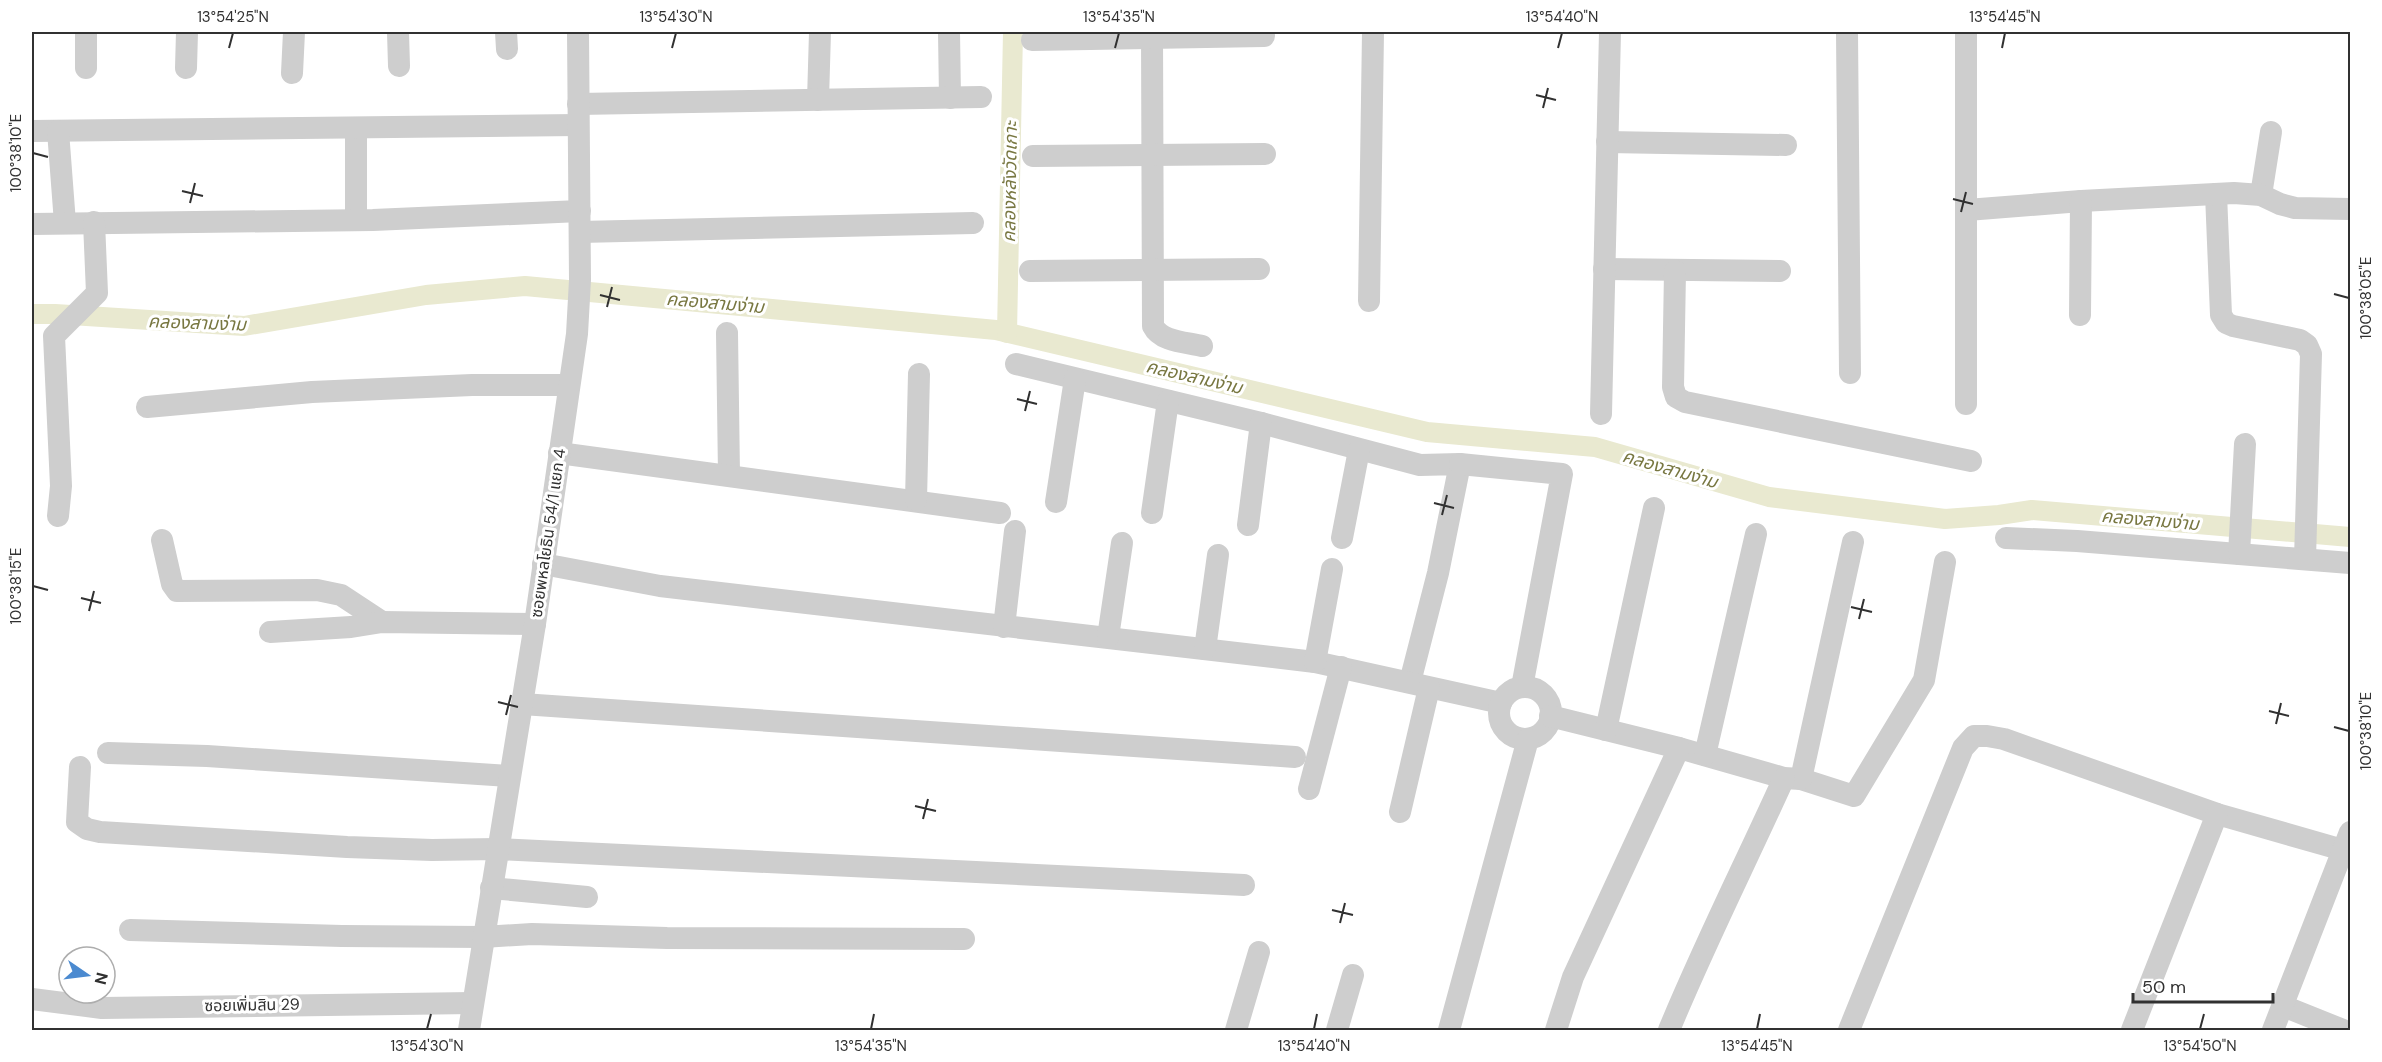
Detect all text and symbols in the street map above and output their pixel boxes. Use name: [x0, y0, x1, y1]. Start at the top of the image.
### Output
text: 13°54'25"N: [197, 7, 269, 27]
text: 13°54'30"N: [639, 7, 713, 27]
text: 13°54'35"N: [1083, 7, 1155, 27]
text: 13°54'40"N: [1526, 7, 1598, 27]
text: 13°54'45"N: [1969, 7, 2041, 27]
text: 100°38'10"E: [6, 114, 26, 192]
water label: คลองหลังวัดเกาะ: [997, 119, 1023, 243]
text: 100°38'05"E: [2356, 257, 2376, 339]
water label: คลองสามง่าม: [665, 287, 767, 319]
water label: คลองสามง่าม: [148, 309, 248, 337]
water label: คลองสามง่าม: [1144, 354, 1246, 400]
water label: คลองสามง่าม: [1620, 444, 1722, 495]
street label: ซอยพหลโยธิน 54/1 แยก 4: [526, 447, 570, 619]
water label: คลองสามง่าม: [2100, 504, 2202, 536]
text: 100°38'15"E: [6, 547, 26, 625]
text: 100°38'10"E: [2356, 692, 2376, 770]
north arrow: [57, 945, 117, 1005]
scale bar: [2133, 966, 2272, 1004]
text: N: [89, 970, 113, 987]
text: 50 m: [2142, 975, 2186, 999]
street label: ซอยเพิ่มสิน 29: [204, 994, 300, 1016]
text: 13°54'30"N: [390, 1036, 464, 1056]
text: 13°54'35"N: [835, 1036, 907, 1056]
text: 13°54'40"N: [1278, 1036, 1350, 1056]
text: 13°54'45"N: [1721, 1036, 1793, 1056]
text: 13°54'50"N: [2163, 1036, 2237, 1056]

